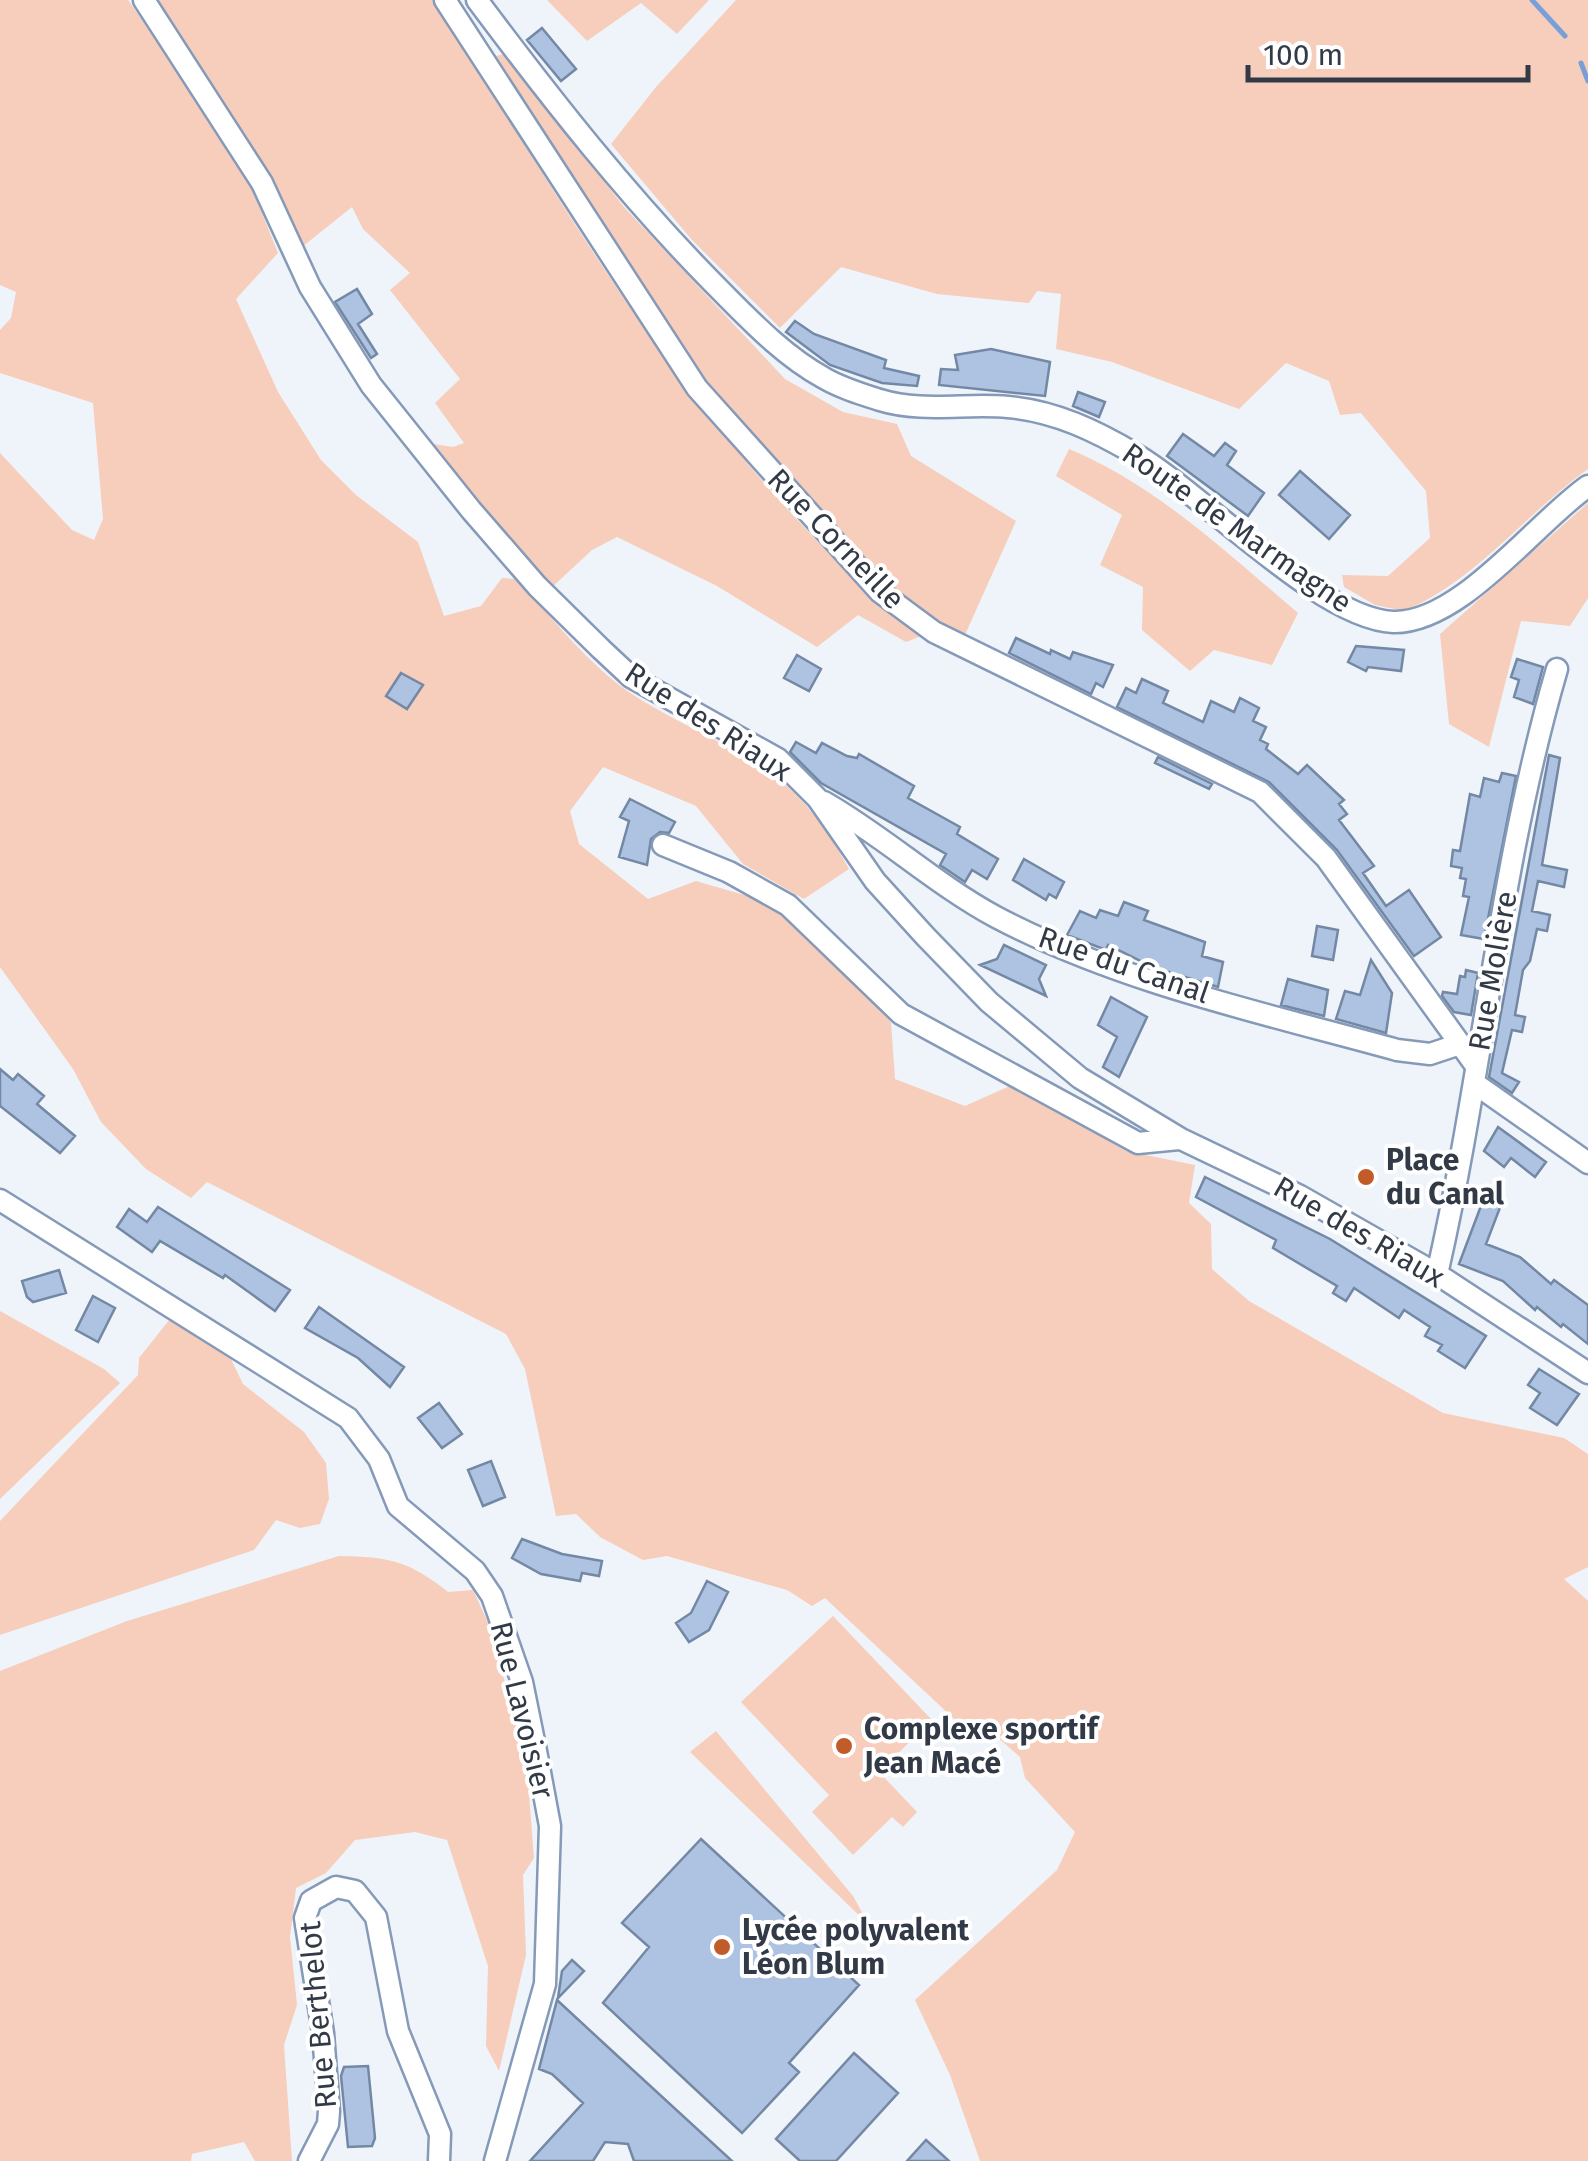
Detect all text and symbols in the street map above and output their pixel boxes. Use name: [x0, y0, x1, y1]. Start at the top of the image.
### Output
scale bar: [1248, 20, 1528, 82]
text: 100 m: [1263, 37, 1343, 73]
street label: Route de Marmagne: [1115, 435, 1359, 621]
street label: Rue Corneille: [760, 461, 912, 617]
street label: Rue des Riaux: [618, 655, 798, 789]
street label: Rue Molière: [1461, 888, 1525, 1054]
street label: Rue du Canal: [1034, 919, 1214, 1011]
place label: Place du Canal: [1386, 1142, 1504, 1212]
marker: Place du Canal: [1355, 1166, 1377, 1188]
street label: Rue des Riaux: [1267, 1169, 1451, 1296]
street label: Rue Lavoisier: [483, 1618, 562, 1803]
place label: Complexe sportif Jean Macé: [863, 1711, 1100, 1781]
marker: Complexe sportif Jean Macé: [833, 1735, 855, 1757]
place label: Lycée polyvalent Léon Blum: [742, 1912, 969, 1982]
street label: Rue Berthelot: [292, 1920, 344, 2110]
marker: Lycée polyvalent Léon Blum: [711, 1936, 733, 1958]

